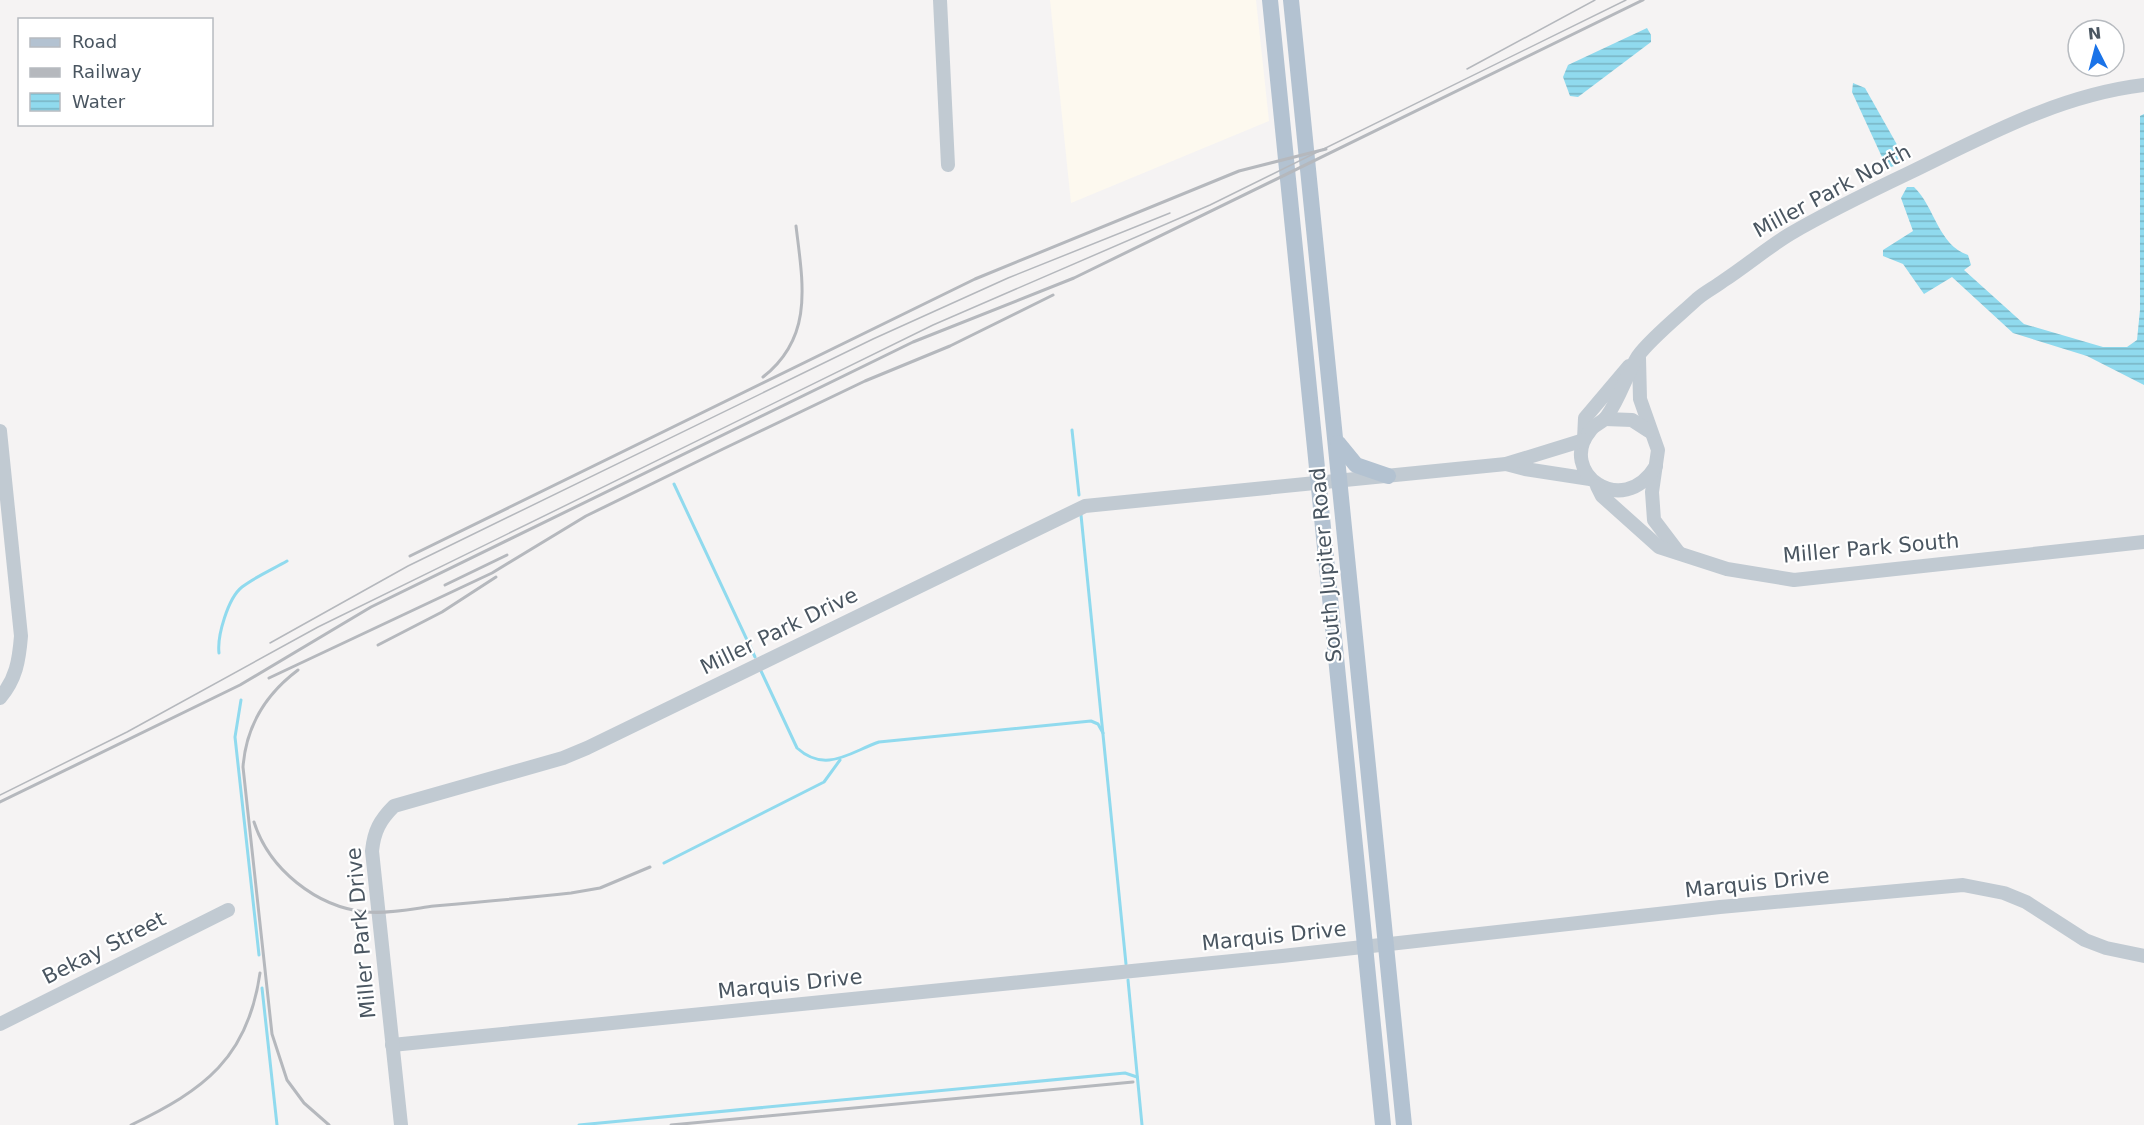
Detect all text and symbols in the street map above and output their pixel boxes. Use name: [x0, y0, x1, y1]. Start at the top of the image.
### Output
legend: [18, 18, 213, 126]
north arrow: [2066, 18, 2126, 78]
text: N: [2087, 23, 2102, 44]
text: Road: [72, 31, 117, 52]
text: Railway: [72, 61, 142, 82]
text: Water: [72, 91, 126, 112]
street label: Miller Park North: [1749, 139, 1915, 243]
street label: South Jupiter Road: [1306, 467, 1346, 663]
street label: Miller Park South: [1782, 528, 1960, 568]
street label: Miller Park Drive: [696, 583, 862, 679]
street label: Miller Park Drive: [342, 846, 380, 1020]
street label: Marquis Drive: [1683, 863, 1831, 903]
street label: Bekay Street: [38, 907, 170, 989]
street label: Marquis Drive: [1200, 916, 1348, 956]
street label: Marquis Drive: [716, 964, 864, 1004]

